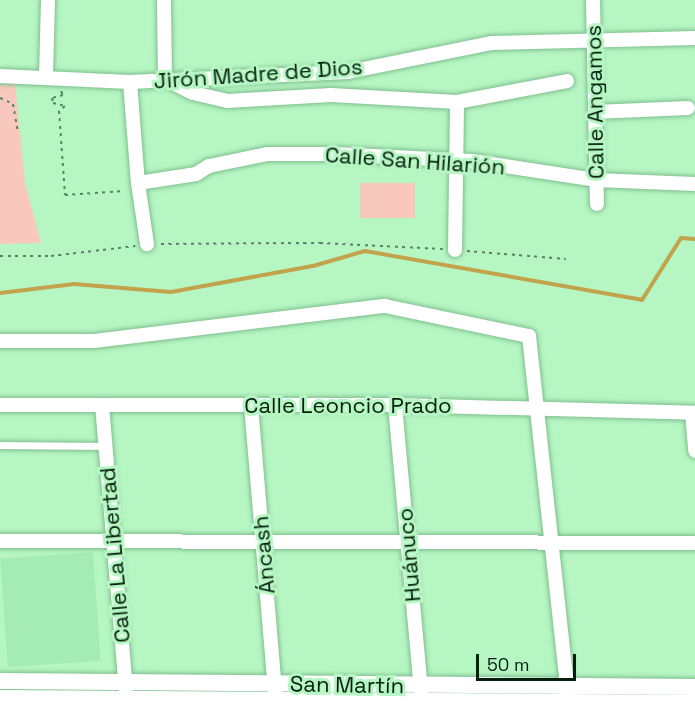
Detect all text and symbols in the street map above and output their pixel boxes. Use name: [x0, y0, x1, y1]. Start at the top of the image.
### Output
street label: Calle Angamos: [580, 25, 610, 179]
street label: Jirón Madre de Dios: [153, 54, 363, 94]
street label: Calle San Hilarión: [324, 142, 506, 180]
street label: Calle Leoncio Prado: [244, 393, 452, 419]
street label: Calle La Libertad: [94, 466, 136, 644]
street label: Huánuco: [392, 507, 426, 603]
street label: Áncash: [247, 515, 281, 595]
scale bar: [479, 642, 580, 680]
text: 50 m: [487, 653, 529, 676]
street label: San Martín: [290, 671, 404, 699]

